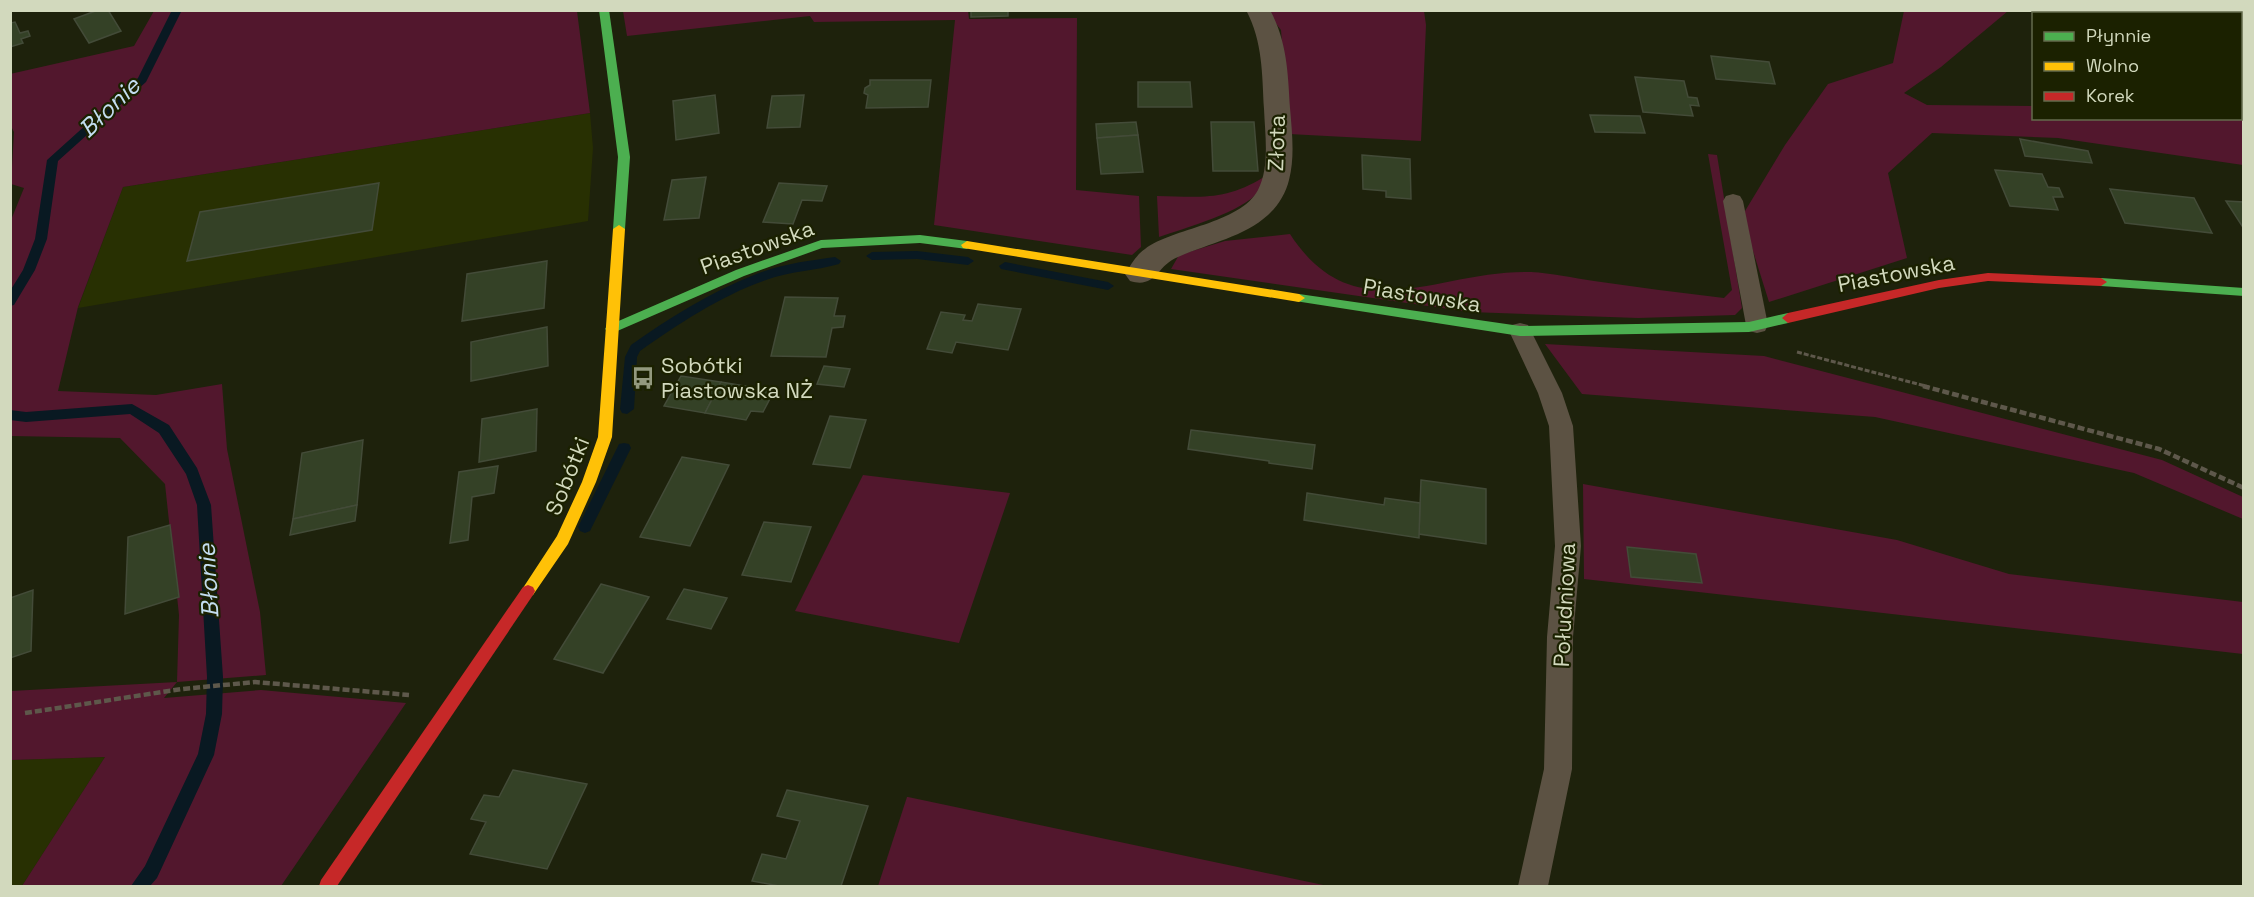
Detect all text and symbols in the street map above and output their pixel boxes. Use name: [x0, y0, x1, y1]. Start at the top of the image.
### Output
legend: [2032, 12, 2242, 120]
text: Płynnie: [2086, 24, 2151, 47]
text: Wolno: [2086, 54, 2139, 77]
water label: Błonie: [71, 69, 147, 144]
text: Korek: [2086, 84, 2135, 107]
street label: Złota: [1261, 114, 1291, 172]
street label: Piastowska: [696, 213, 818, 281]
street label: Piastowska: [1835, 248, 1957, 298]
street label: Piastowska: [1361, 272, 1483, 318]
place label: Sobótki Piastowska NŻ: [661, 351, 813, 404]
bus stop icon: Sobótki Piastowska NŻ: [630, 365, 656, 391]
street label: Sobótki: [539, 433, 595, 519]
water label: Błonie: [191, 542, 225, 619]
street label: Południowa: [1547, 542, 1581, 668]

